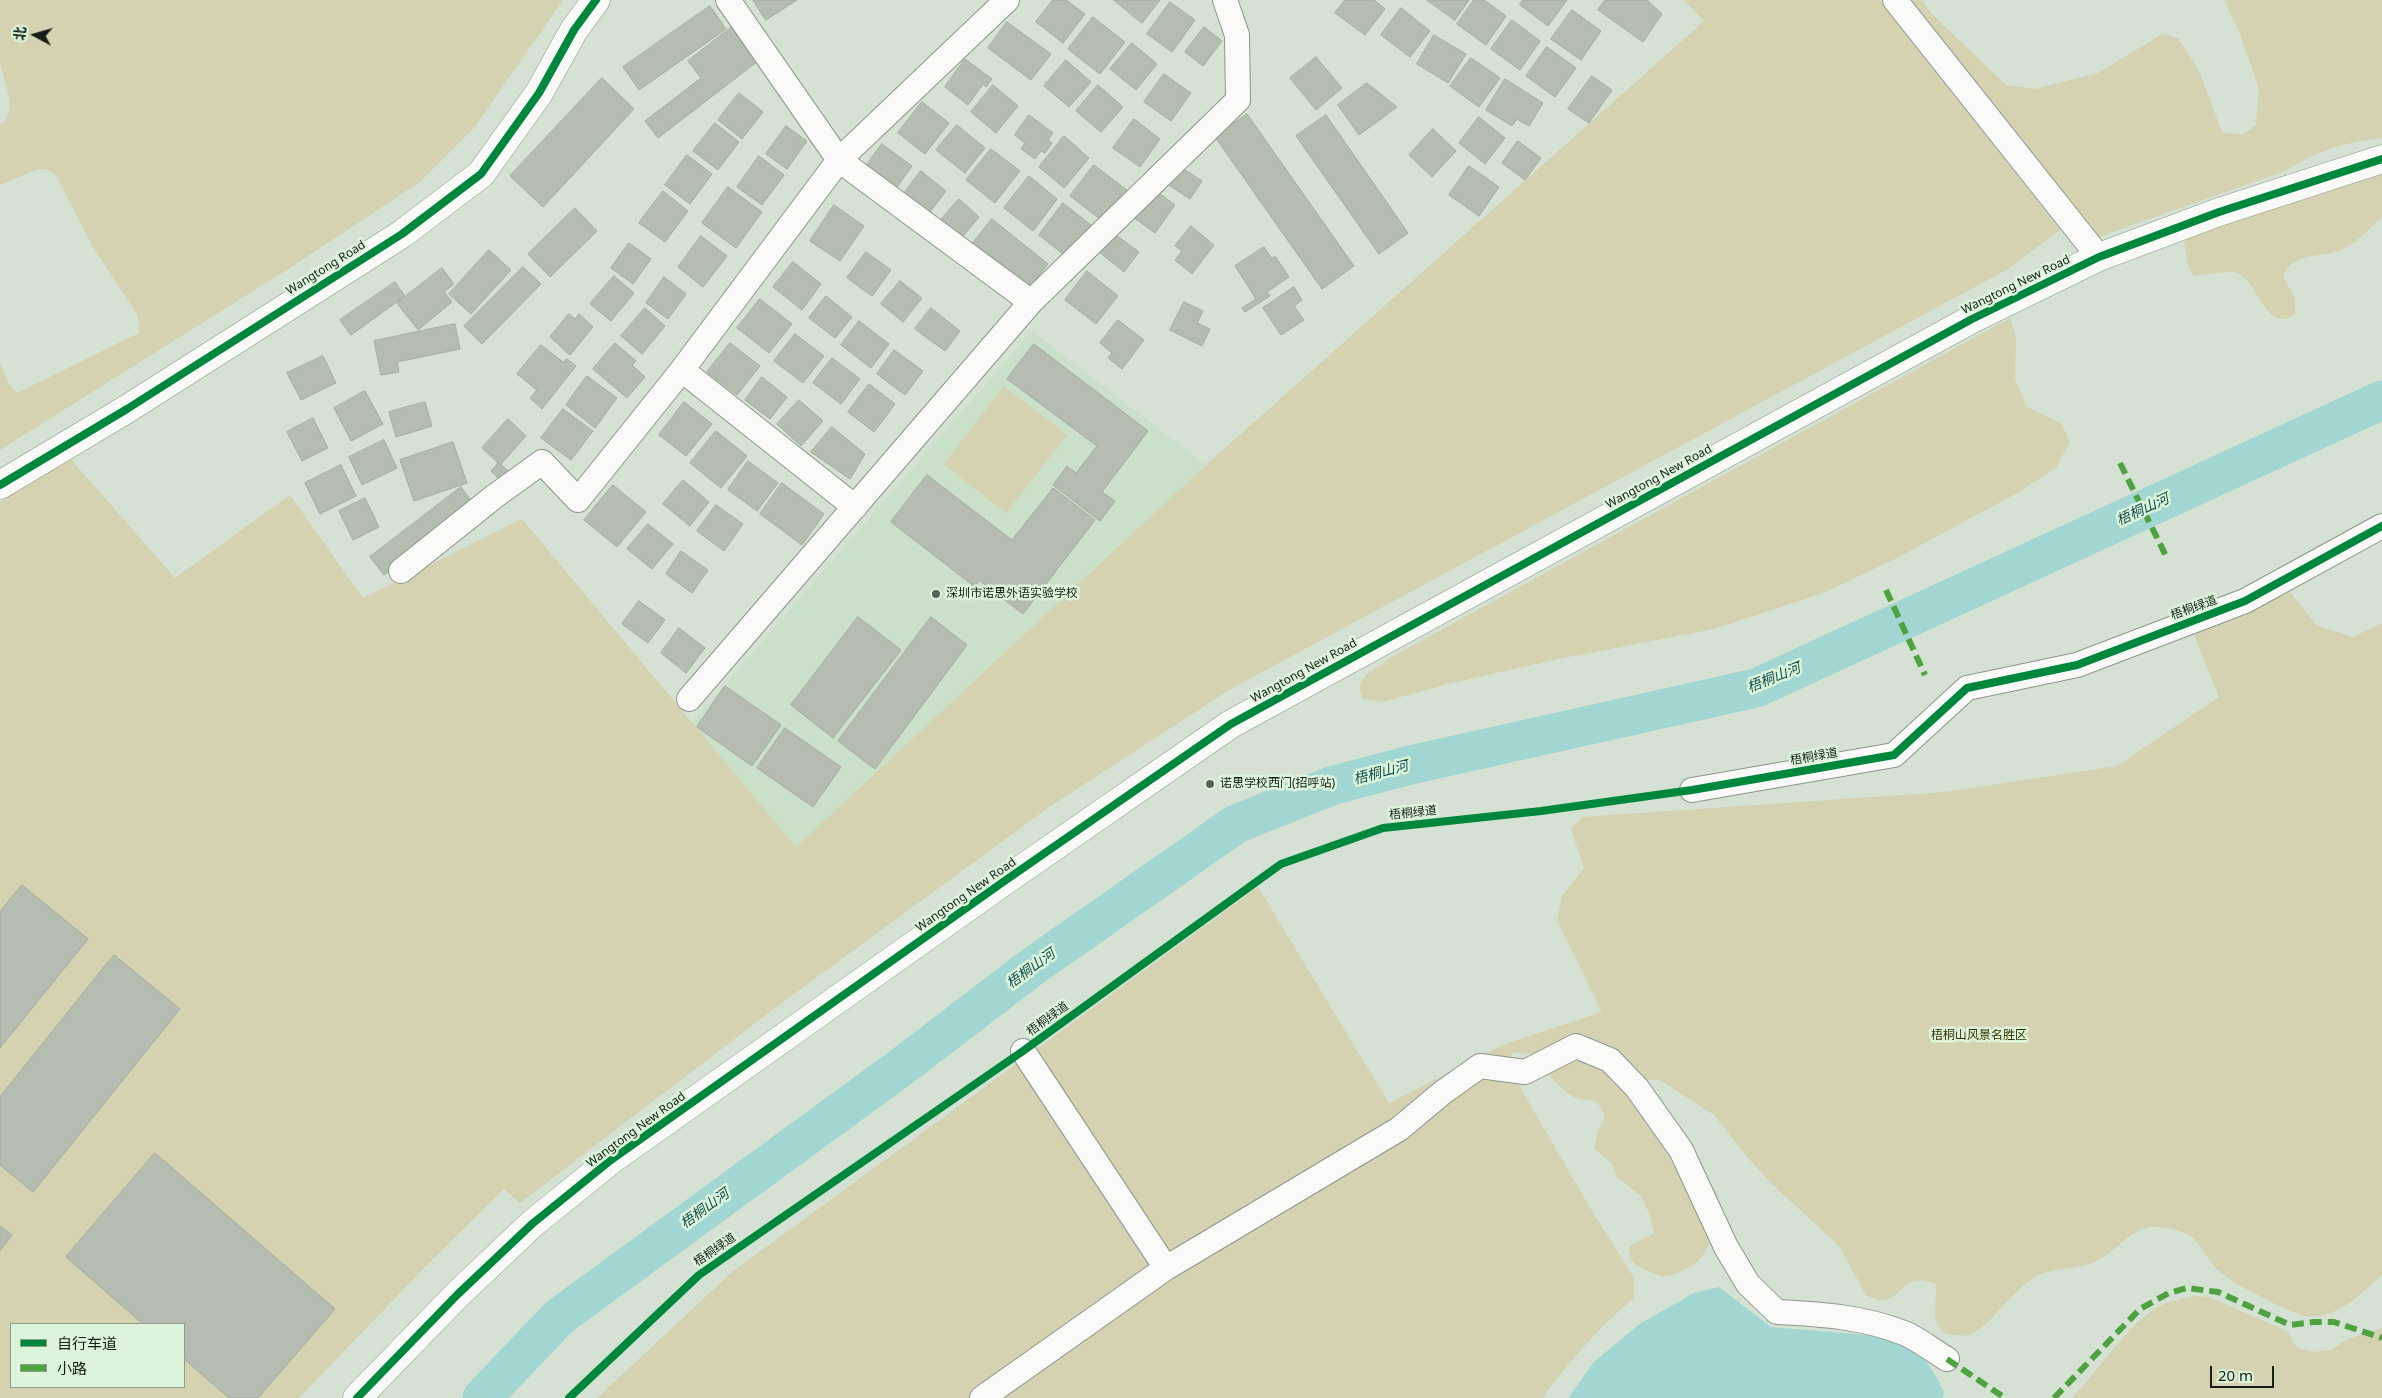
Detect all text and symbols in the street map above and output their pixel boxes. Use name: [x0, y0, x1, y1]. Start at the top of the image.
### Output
north arrow: [10, 10, 60, 60]
text: 北: [9, 25, 30, 41]
street label: Wangtong Road: [284, 238, 368, 298]
street label: Wangtong New Road: [1959, 252, 2073, 318]
street label: Wangtong New Road: [1603, 442, 1715, 512]
water label: 梧桐山河: [2114, 491, 2172, 529]
place label: 深圳市诺思外语实验学校: [946, 587, 1078, 601]
marker: 深圳市诺思外语实验学校: [930, 588, 942, 600]
street label: 梧桐绿道: [2169, 593, 2219, 623]
street label: Wangtong New Road: [1248, 636, 1360, 706]
water label: 梧桐山河: [1745, 660, 1803, 696]
street label: 梧桐绿道: [1789, 746, 1839, 768]
water label: 梧桐山河: [1352, 758, 1410, 788]
place label: 诺思学校西门(招呼站): [1220, 777, 1335, 791]
marker: 诺思学校西门(招呼站): [1204, 778, 1216, 790]
street label: 梧桐绿道: [1388, 803, 1438, 823]
street label: Wangtong New Road: [913, 855, 1019, 935]
water label: 梧桐山河: [1003, 946, 1059, 992]
street label: 梧桐绿道: [1024, 999, 1072, 1039]
park label: 梧桐山风景名胜区: [1931, 1029, 2027, 1043]
street label: Wangtong New Road: [584, 1089, 688, 1171]
water label: 梧桐山河: [677, 1186, 733, 1232]
street label: 梧桐绿道: [691, 1230, 739, 1270]
legend: [10, 1323, 185, 1388]
text: 自行车道: [57, 1333, 117, 1353]
scale bar: [2212, 1356, 2276, 1388]
text: 小路: [57, 1358, 87, 1378]
text: 20 m: [2218, 1365, 2253, 1385]

